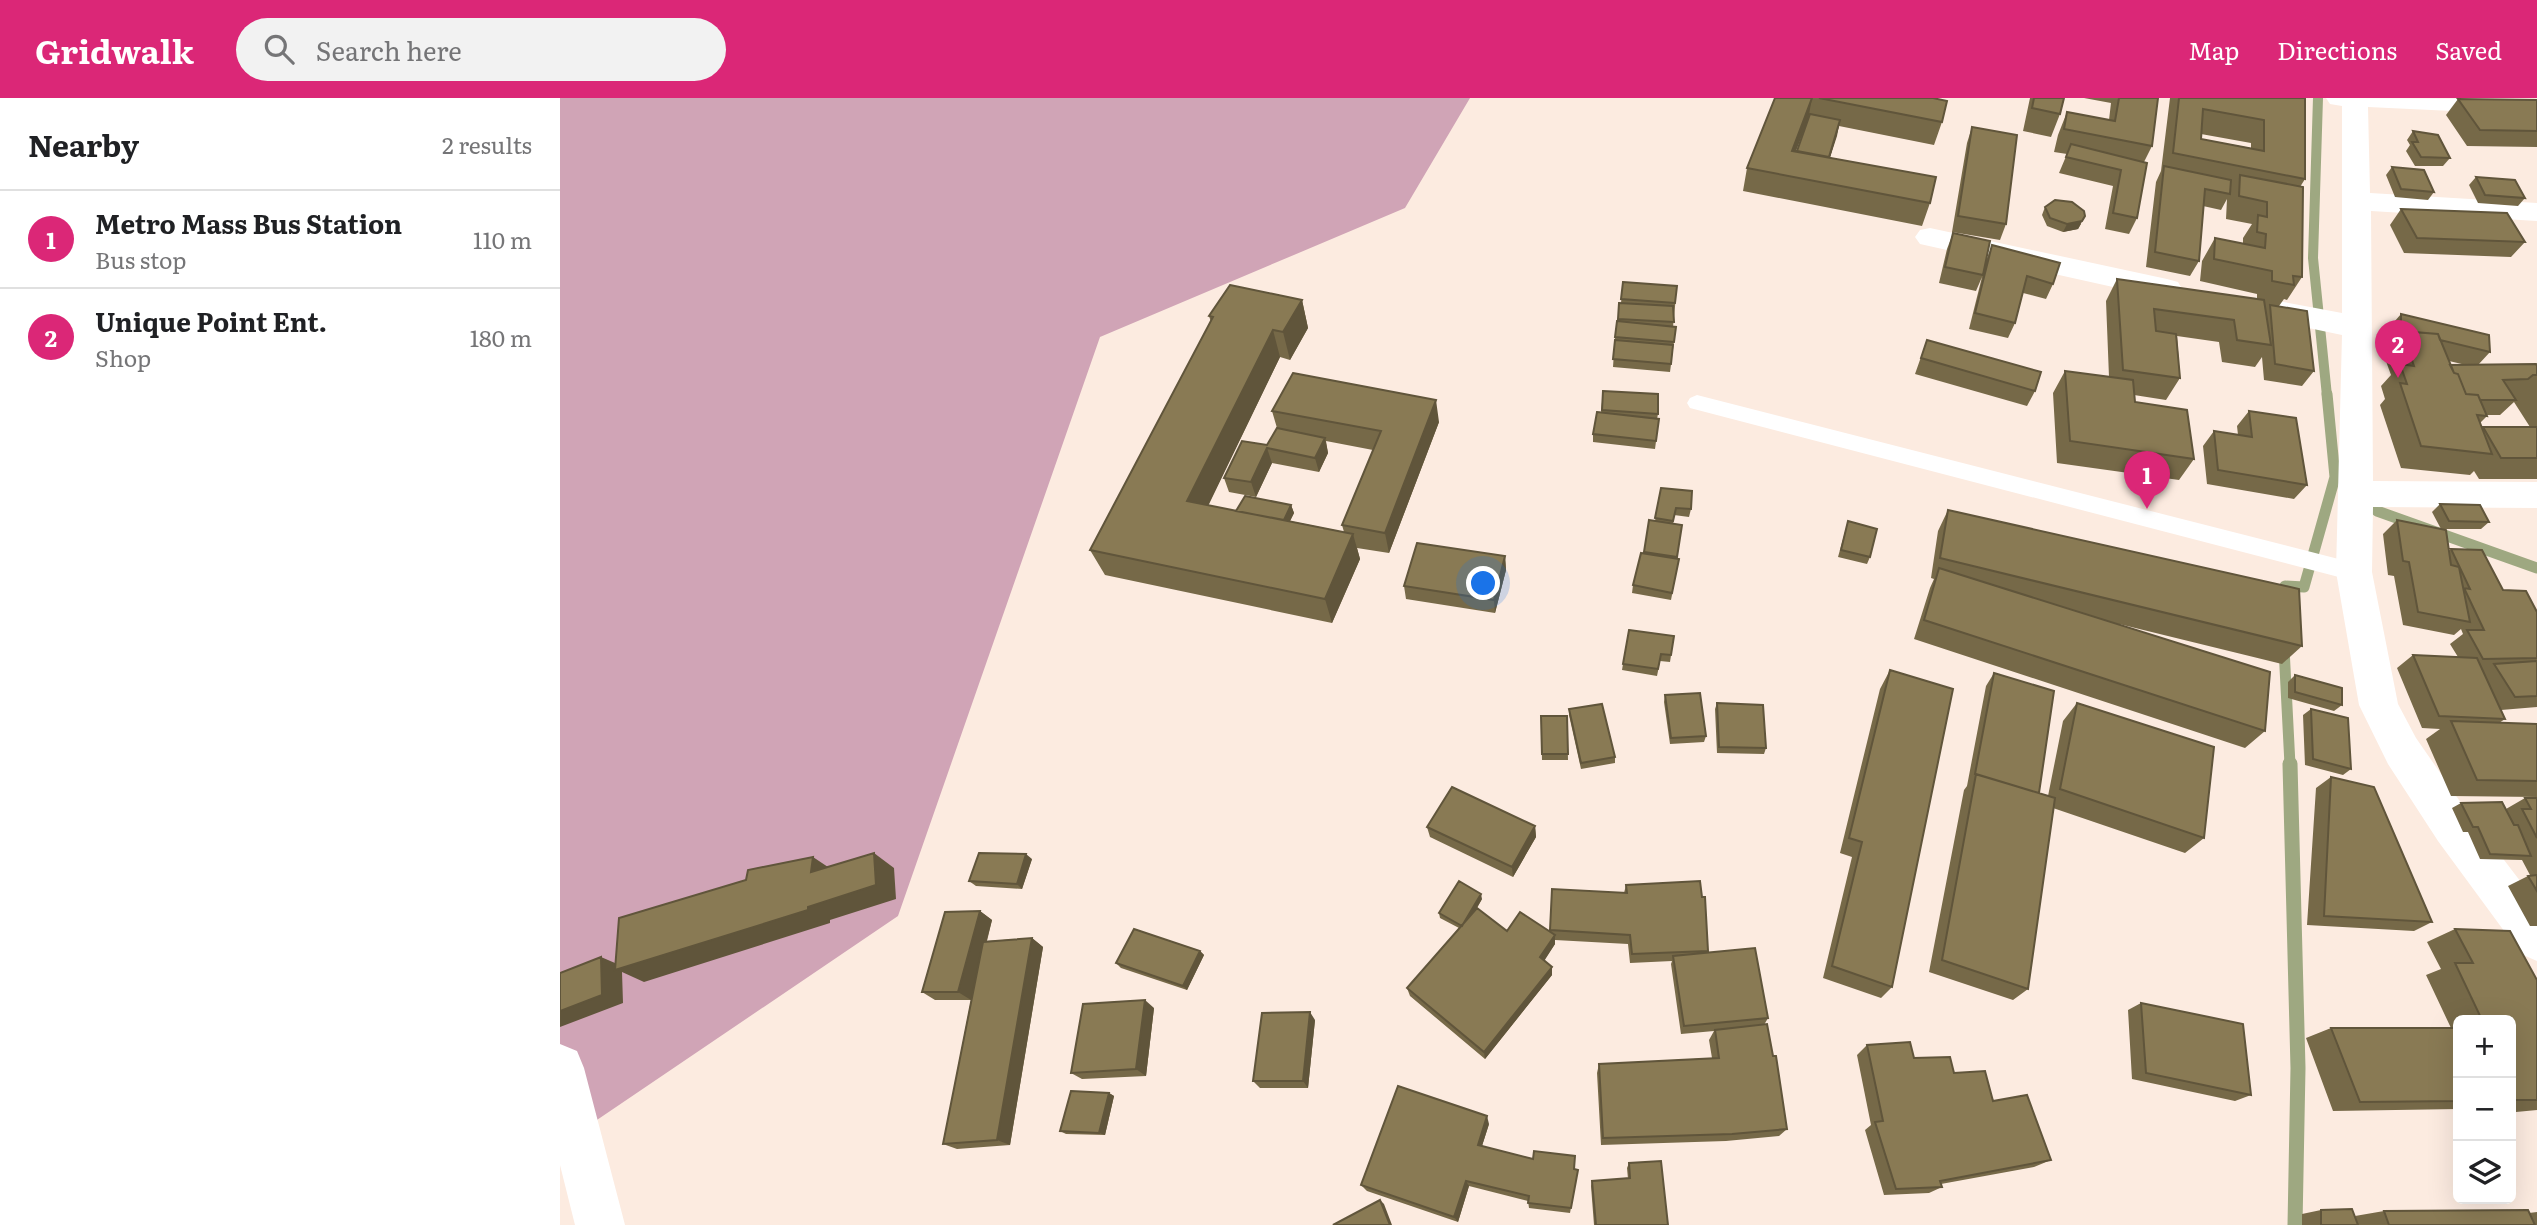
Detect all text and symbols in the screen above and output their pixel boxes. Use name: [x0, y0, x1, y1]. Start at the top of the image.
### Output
search box: [236, 18, 726, 81]
text: Gridwalk: [35, 25, 194, 74]
icon: search: [260, 30, 298, 68]
text: Search here: [316, 30, 462, 69]
text: Map: [2188, 32, 2239, 67]
text: Directions: [2277, 32, 2397, 67]
text: Saved: [2435, 32, 2502, 67]
text: Nearby: [28, 122, 139, 166]
text: 2 results: [442, 127, 532, 161]
text: Metro Mass Bus Station: [95, 203, 402, 242]
text: 1: [46, 222, 56, 256]
text: 110 m: [473, 222, 532, 256]
text: Bus stop: [95, 242, 187, 276]
text: Unique Point Ent.: [95, 301, 327, 340]
text: 2: [45, 320, 57, 354]
text: 180 m: [470, 320, 532, 354]
pin: 2: [2375, 320, 2421, 378]
text: Shop: [95, 340, 151, 374]
pin: 1: [2124, 451, 2170, 509]
your location: [1466, 566, 1500, 600]
map controls: [2453, 1015, 2516, 1204]
button: +: [2453, 1015, 2516, 1078]
button: −: [2453, 1078, 2516, 1141]
button: layers: [2453, 1141, 2516, 1204]

